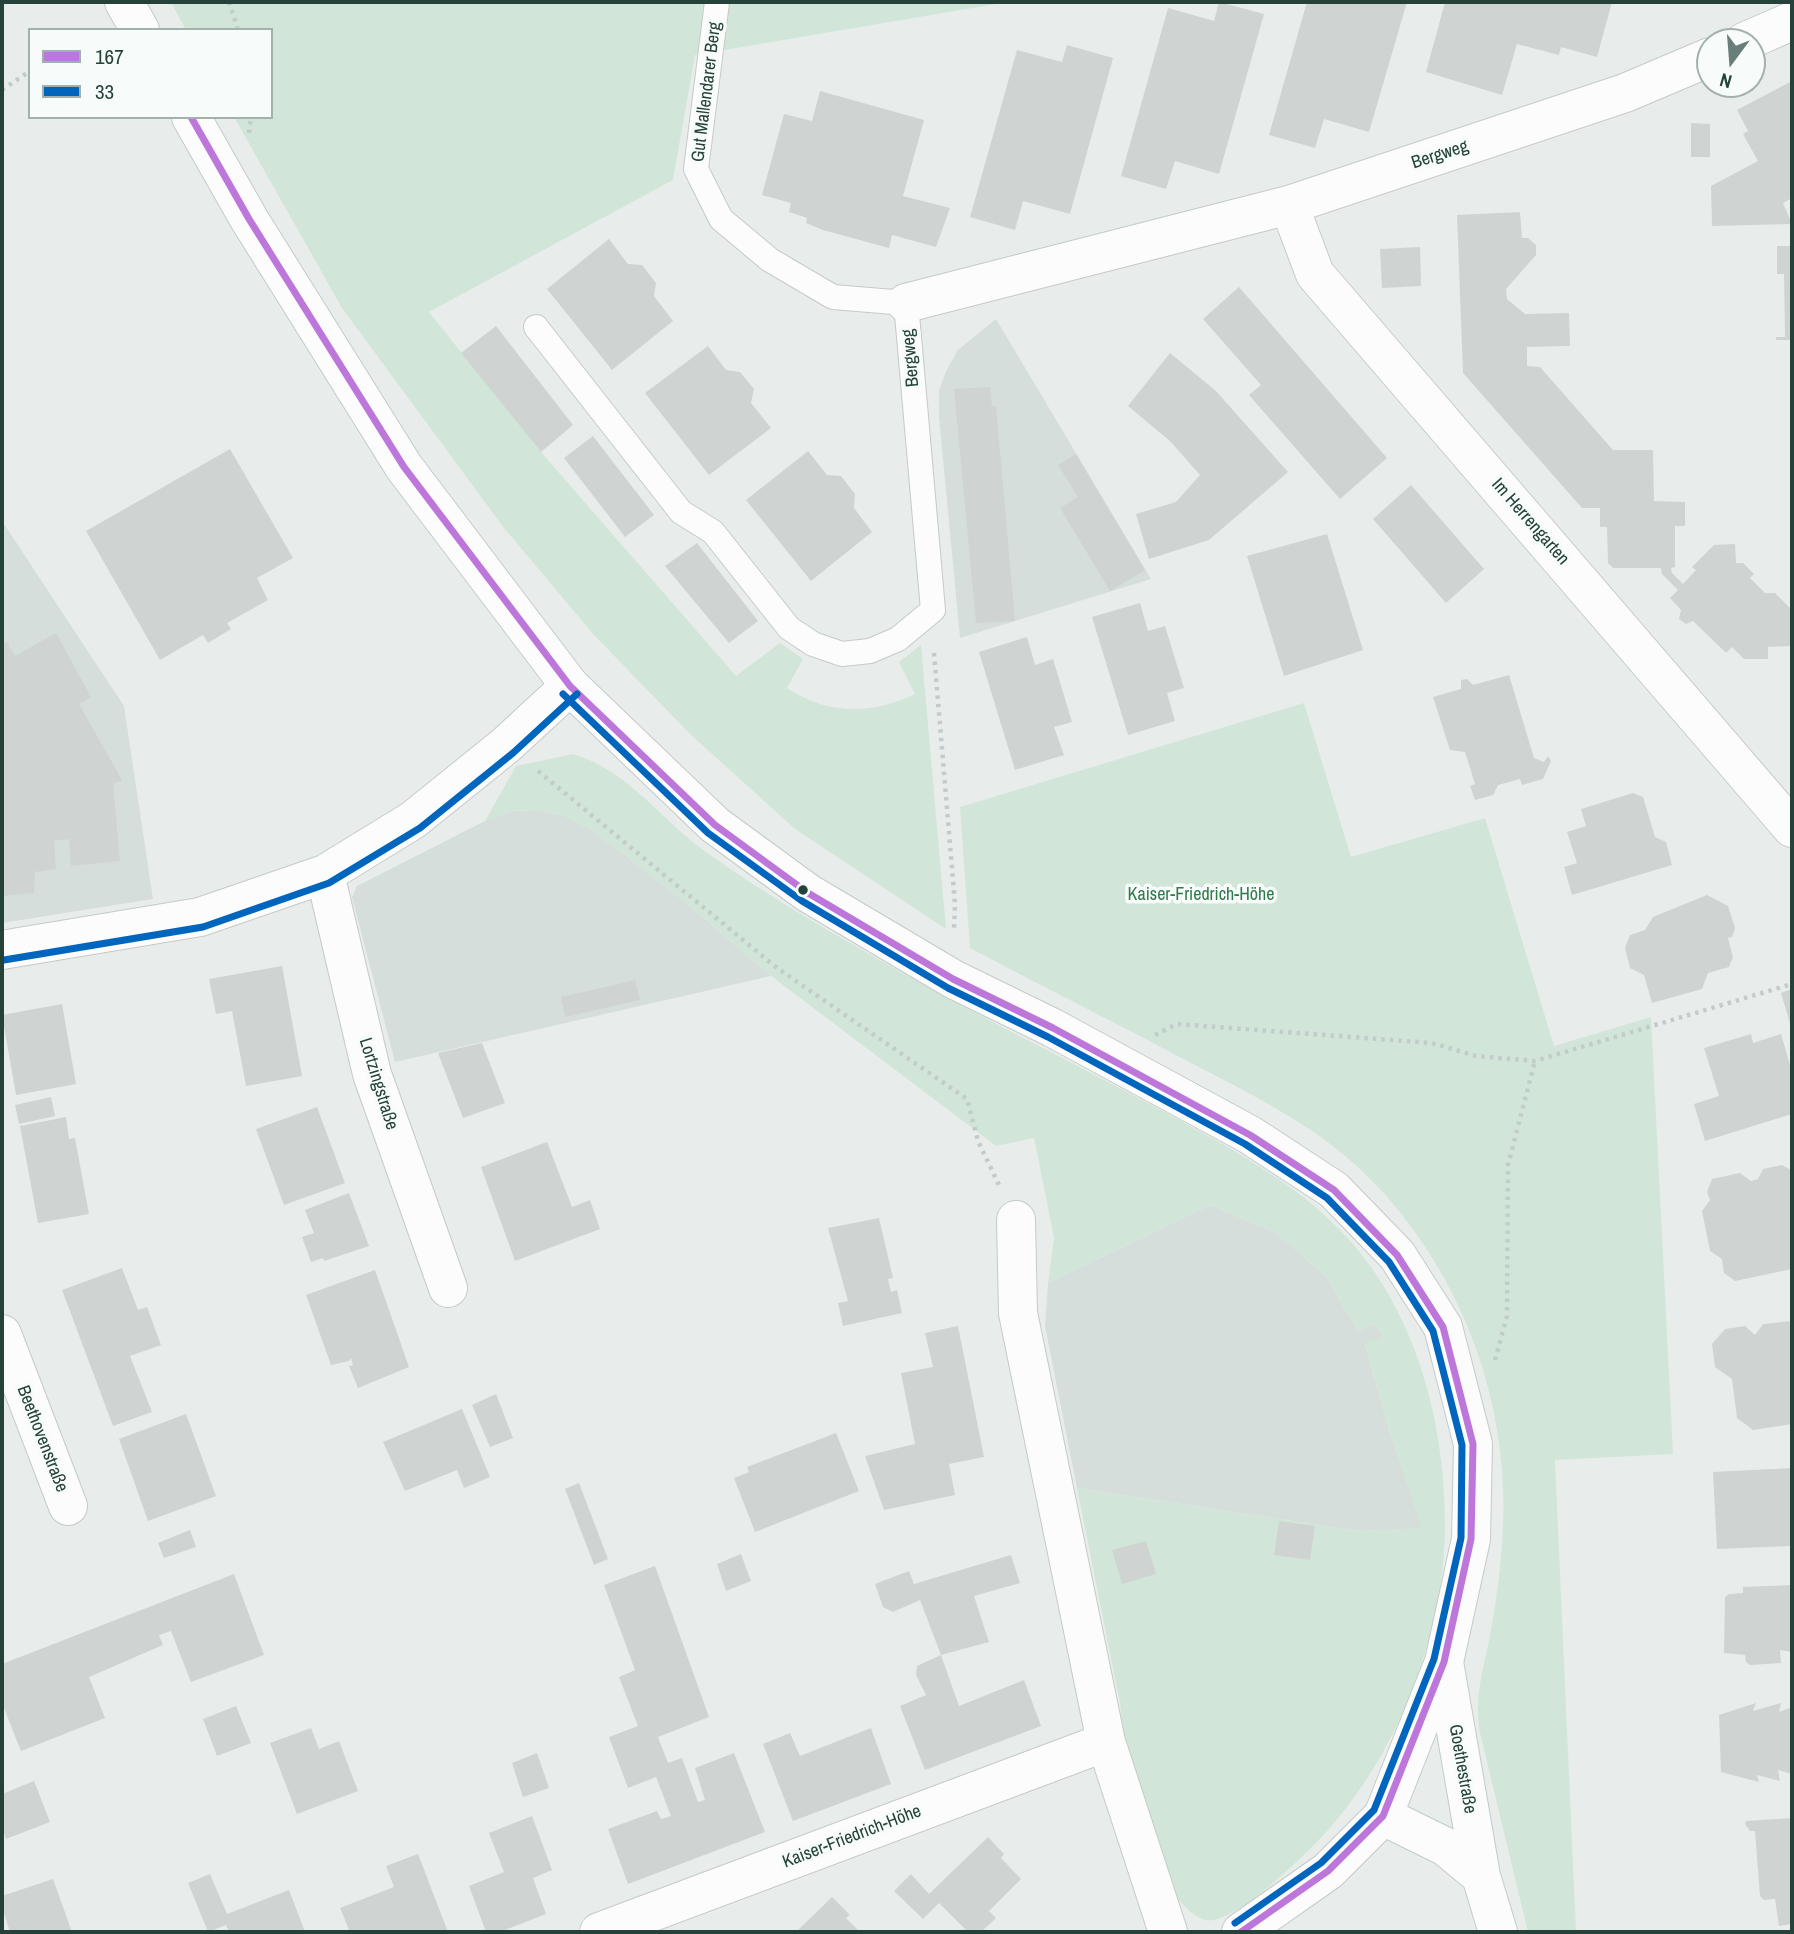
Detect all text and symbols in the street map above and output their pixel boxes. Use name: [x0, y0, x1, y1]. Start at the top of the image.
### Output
street label: Gut Mallendarer Berg: [688, 21, 726, 163]
legend: [28, 28, 273, 119]
north arrow: [1696, 28, 1766, 98]
text: 167: [95, 42, 124, 71]
text: N: [1717, 67, 1735, 95]
text: 33: [95, 77, 114, 106]
street label: Bergweg: [1409, 136, 1471, 174]
street label: Bergweg: [898, 328, 924, 388]
street label: Im Herrengarten: [1487, 474, 1573, 570]
unlabelled marker: [796, 883, 810, 897]
park label: Kaiser-Friedrich-Höhe: [1128, 884, 1274, 906]
street label: Lortzingstraße: [354, 1035, 402, 1133]
street label: Beethovenstraße: [12, 1383, 72, 1495]
street label: Goethestraße: [1444, 1723, 1480, 1815]
street label: Kaiser-Friedrich-Höhe: [780, 1801, 924, 1873]

